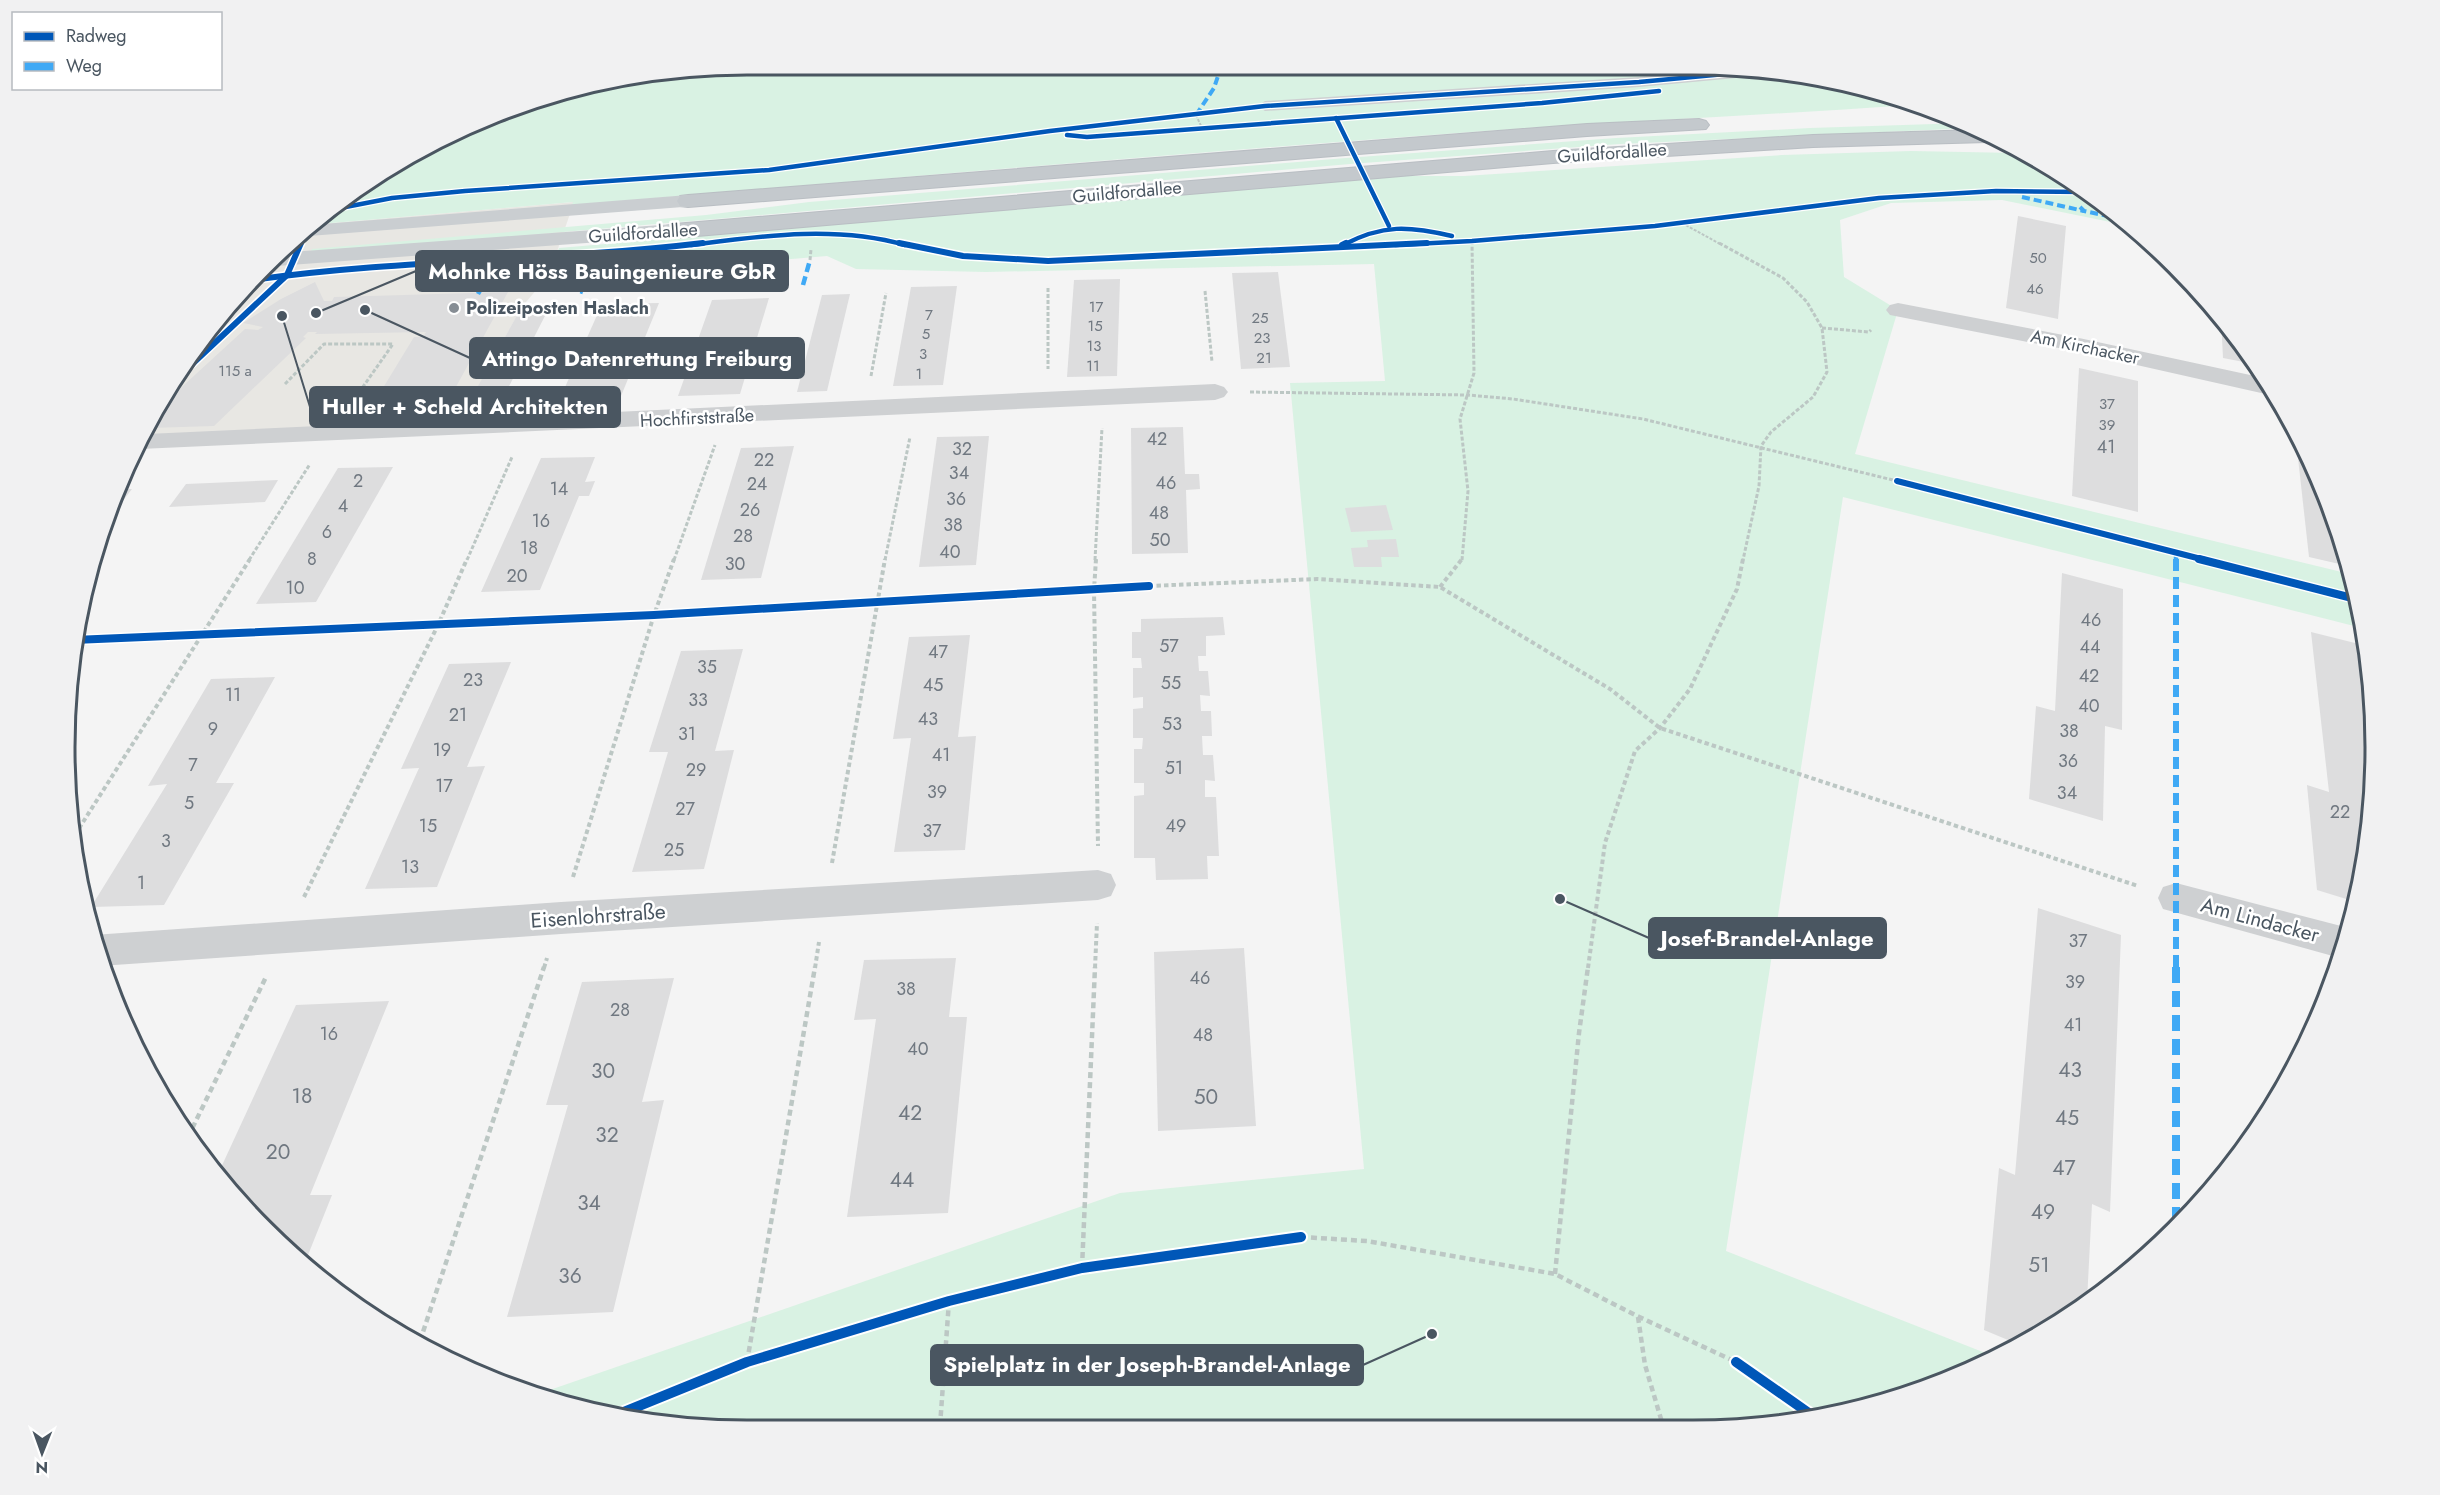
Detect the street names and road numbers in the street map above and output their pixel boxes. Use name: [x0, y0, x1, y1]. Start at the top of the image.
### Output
street label: Guildfordallee: [1557, 136, 1667, 170]
street label: Guildfordallee: [1071, 174, 1183, 210]
street label: Guildfordallee: [588, 216, 698, 250]
street label: Am Kirchacker: [2028, 323, 2143, 371]
street label: Hochfirststraße: [639, 402, 755, 434]
street label: Am Lindacker: [2197, 890, 2323, 950]
street label: Eisenlohrstraße: [529, 896, 667, 936]

